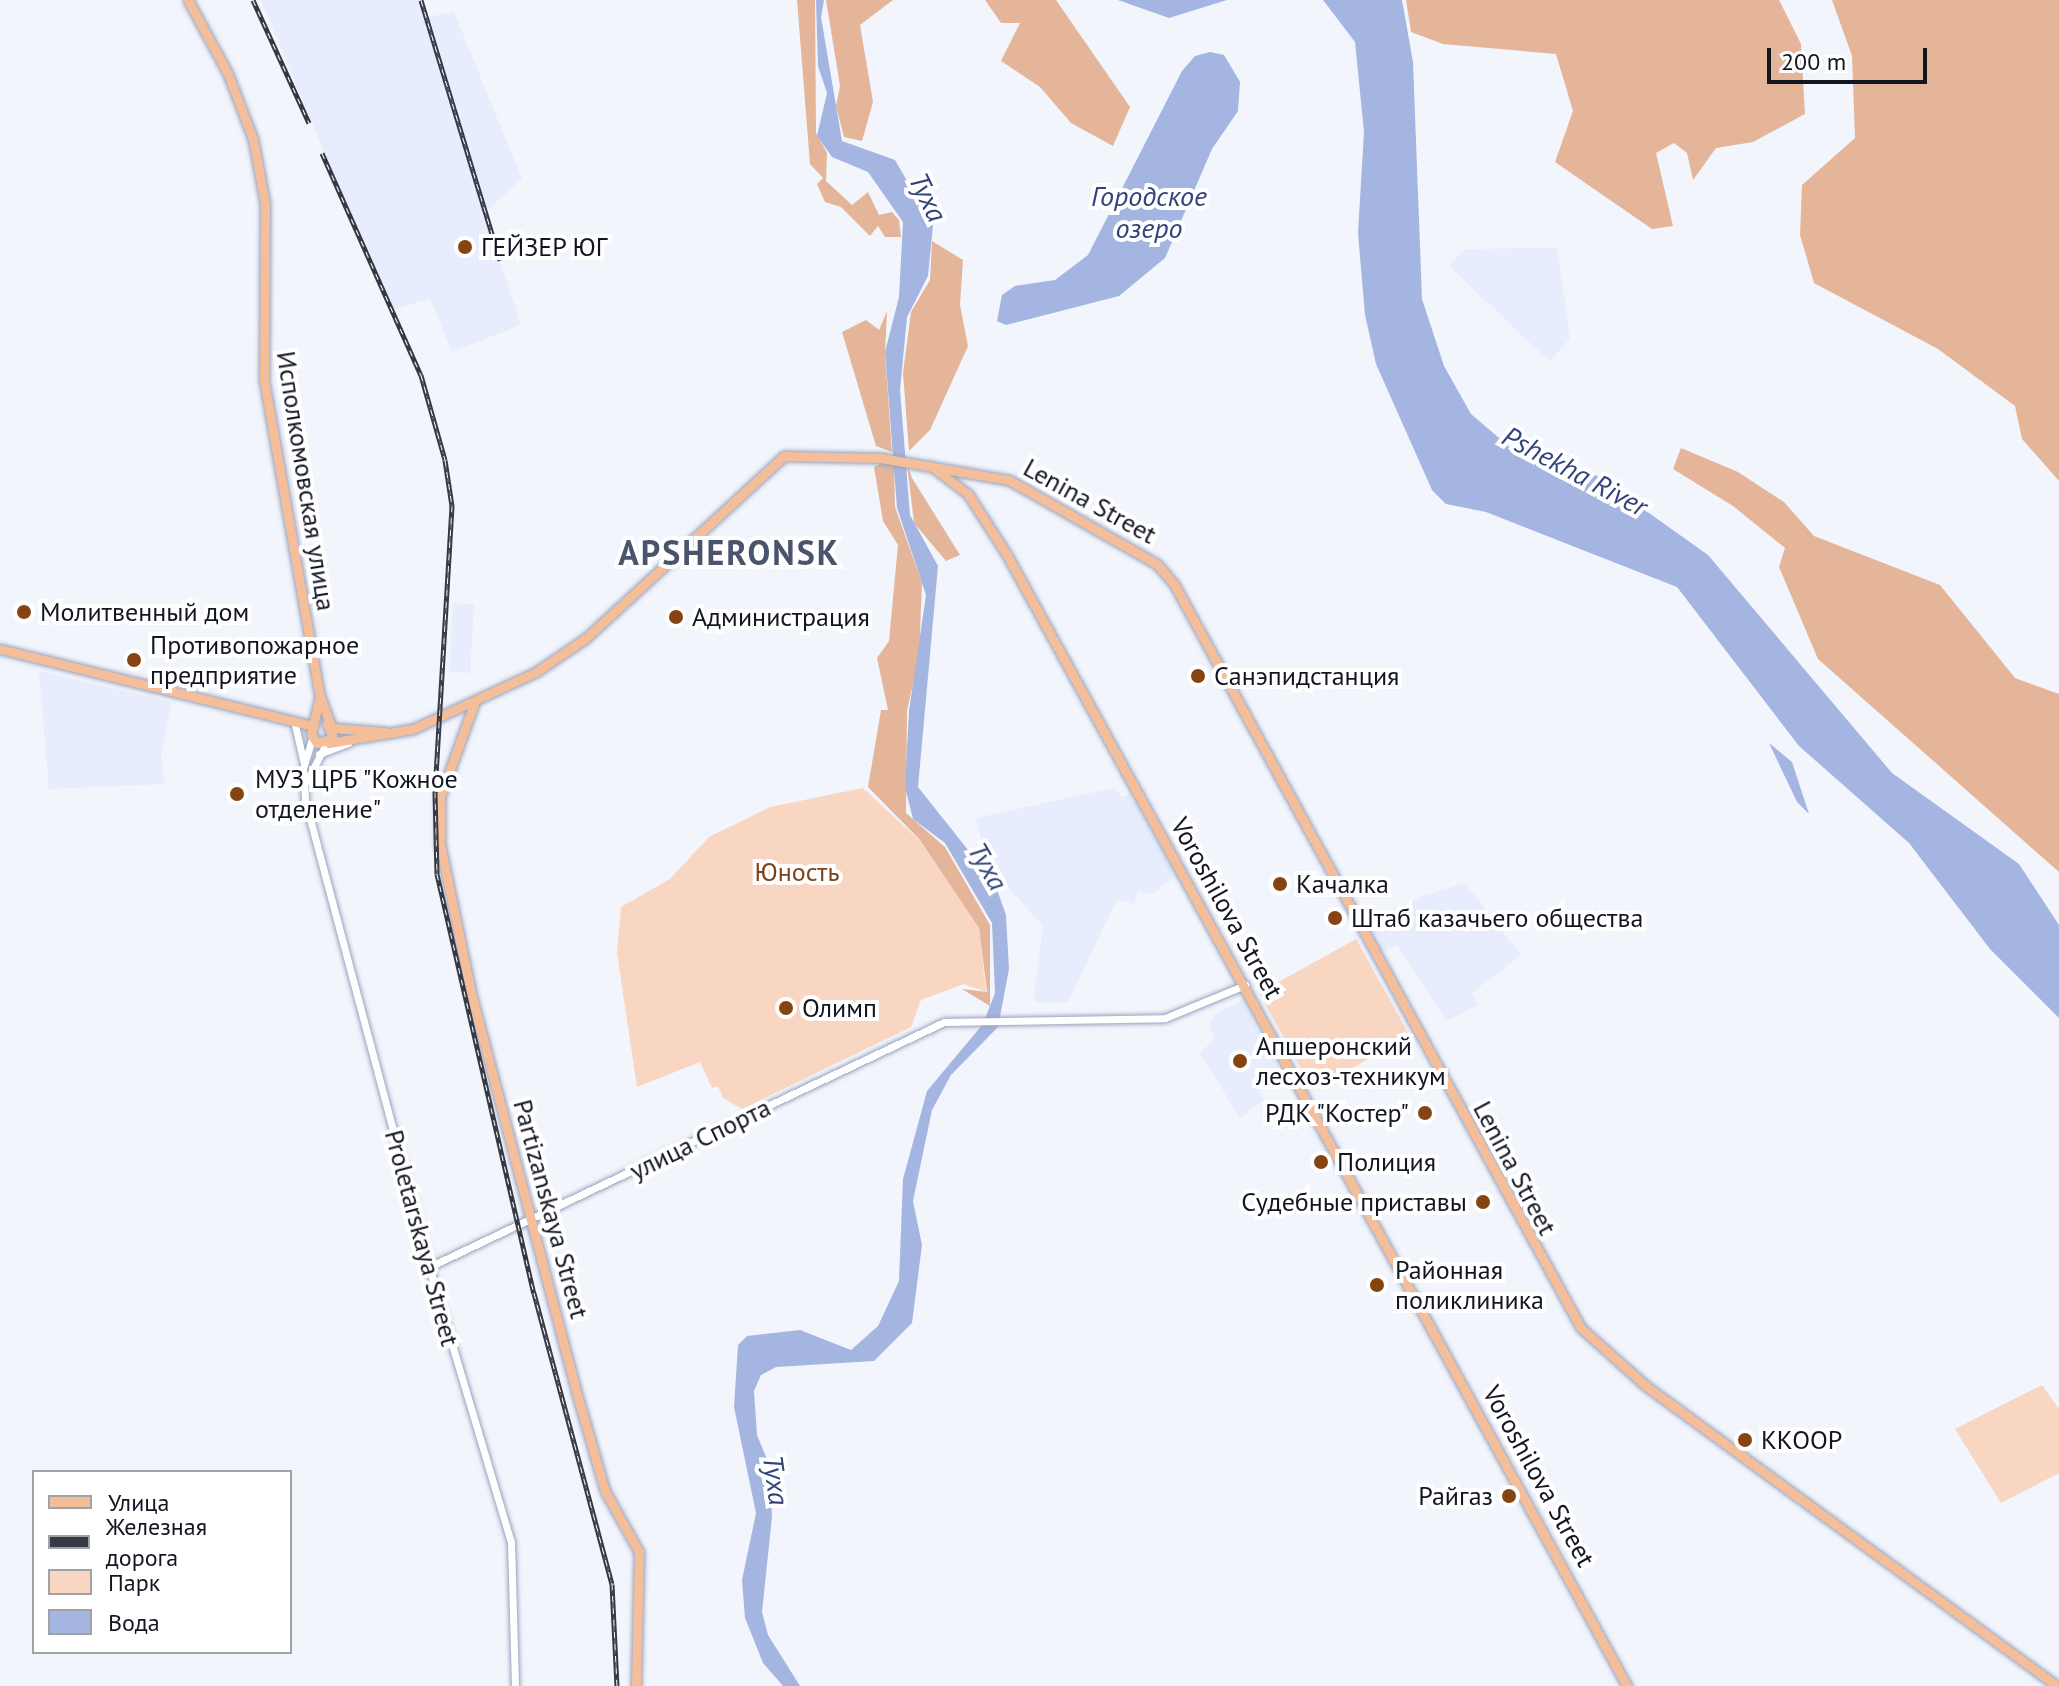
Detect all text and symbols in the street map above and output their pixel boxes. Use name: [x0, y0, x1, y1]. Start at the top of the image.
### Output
scale bar: [1771, 32, 1931, 82]
text: 200 m: [1781, 46, 1846, 77]
water label: Туха: [902, 167, 954, 227]
water label: Городское озеро: [1091, 179, 1207, 245]
place label: ГЕЙЗЕР ЮГ: [481, 231, 608, 263]
marker: ГЕЙЗЕР ЮГ: [456, 238, 474, 256]
street label: Исполкомовская улица: [270, 349, 342, 613]
water label: Pshekha River: [1497, 419, 1653, 523]
street label: Lenina Street: [1018, 452, 1162, 550]
district label: APSHERONSK: [618, 533, 840, 573]
place label: Молитвенный дом: [40, 596, 249, 628]
place label: Администрация: [692, 601, 870, 633]
marker: Молитвенный дом: [15, 603, 33, 621]
marker: Администрация: [667, 608, 685, 626]
place label: Противопожарное предприятие: [150, 629, 359, 690]
marker: Противопожарное предприятие: [125, 651, 143, 669]
place label: Санэпидстанция: [1214, 660, 1399, 692]
marker: Санэпидстанция: [1189, 667, 1207, 685]
place label: МУЗ ЦРБ "Кожное отделение": [255, 763, 460, 824]
marker: МУЗ ЦРБ "Кожное отделение": [226, 783, 248, 805]
street label: Voroshilova Street: [1164, 812, 1290, 1004]
water label: Туха: [961, 836, 1015, 896]
park label: Юность: [755, 856, 839, 888]
place label: Качалка: [1296, 868, 1389, 900]
marker: Качалка: [1271, 875, 1289, 893]
place label: Штаб казачьего общества: [1351, 902, 1643, 934]
marker: Штаб казачьего общества: [1326, 909, 1344, 927]
place label: Олимп: [802, 992, 877, 1024]
marker: Олимп: [777, 999, 795, 1017]
place label: Апшеронский лесхоз-техникум: [1256, 1030, 1446, 1092]
marker: Апшеронский лесхоз-техникум: [1231, 1052, 1249, 1070]
street label: улица Спорта: [625, 1092, 775, 1186]
street label: Partizanskaya Street: [507, 1096, 595, 1322]
street label: Lenina Street: [1467, 1096, 1563, 1240]
place label: РДК "Костер": [1263, 1097, 1409, 1129]
marker: РДК "Костер": [1416, 1104, 1434, 1122]
street label: Proletarskaya Street: [378, 1127, 466, 1349]
place label: Полиция: [1337, 1146, 1436, 1178]
marker: Полиция: [1312, 1153, 1330, 1171]
place label: Судебные приставы: [1241, 1186, 1467, 1218]
marker: Судебные приставы: [1474, 1193, 1492, 1211]
place label: Районная поликлиника: [1395, 1254, 1544, 1316]
marker: Районная поликлиника: [1366, 1274, 1388, 1296]
street label: Voroshilova Street: [1476, 1380, 1602, 1572]
place label: ККООР: [1761, 1424, 1842, 1456]
marker: ККООР: [1736, 1431, 1754, 1449]
water label: Туха: [756, 1453, 796, 1507]
legend: [32, 1470, 292, 1654]
place label: Райгаз: [1418, 1480, 1493, 1512]
text: Улица: [108, 1487, 169, 1518]
marker: Райгаз: [1500, 1487, 1518, 1505]
text: Железная дорога: [106, 1511, 207, 1573]
text: Парк: [108, 1567, 160, 1598]
text: Вода: [108, 1607, 160, 1638]

